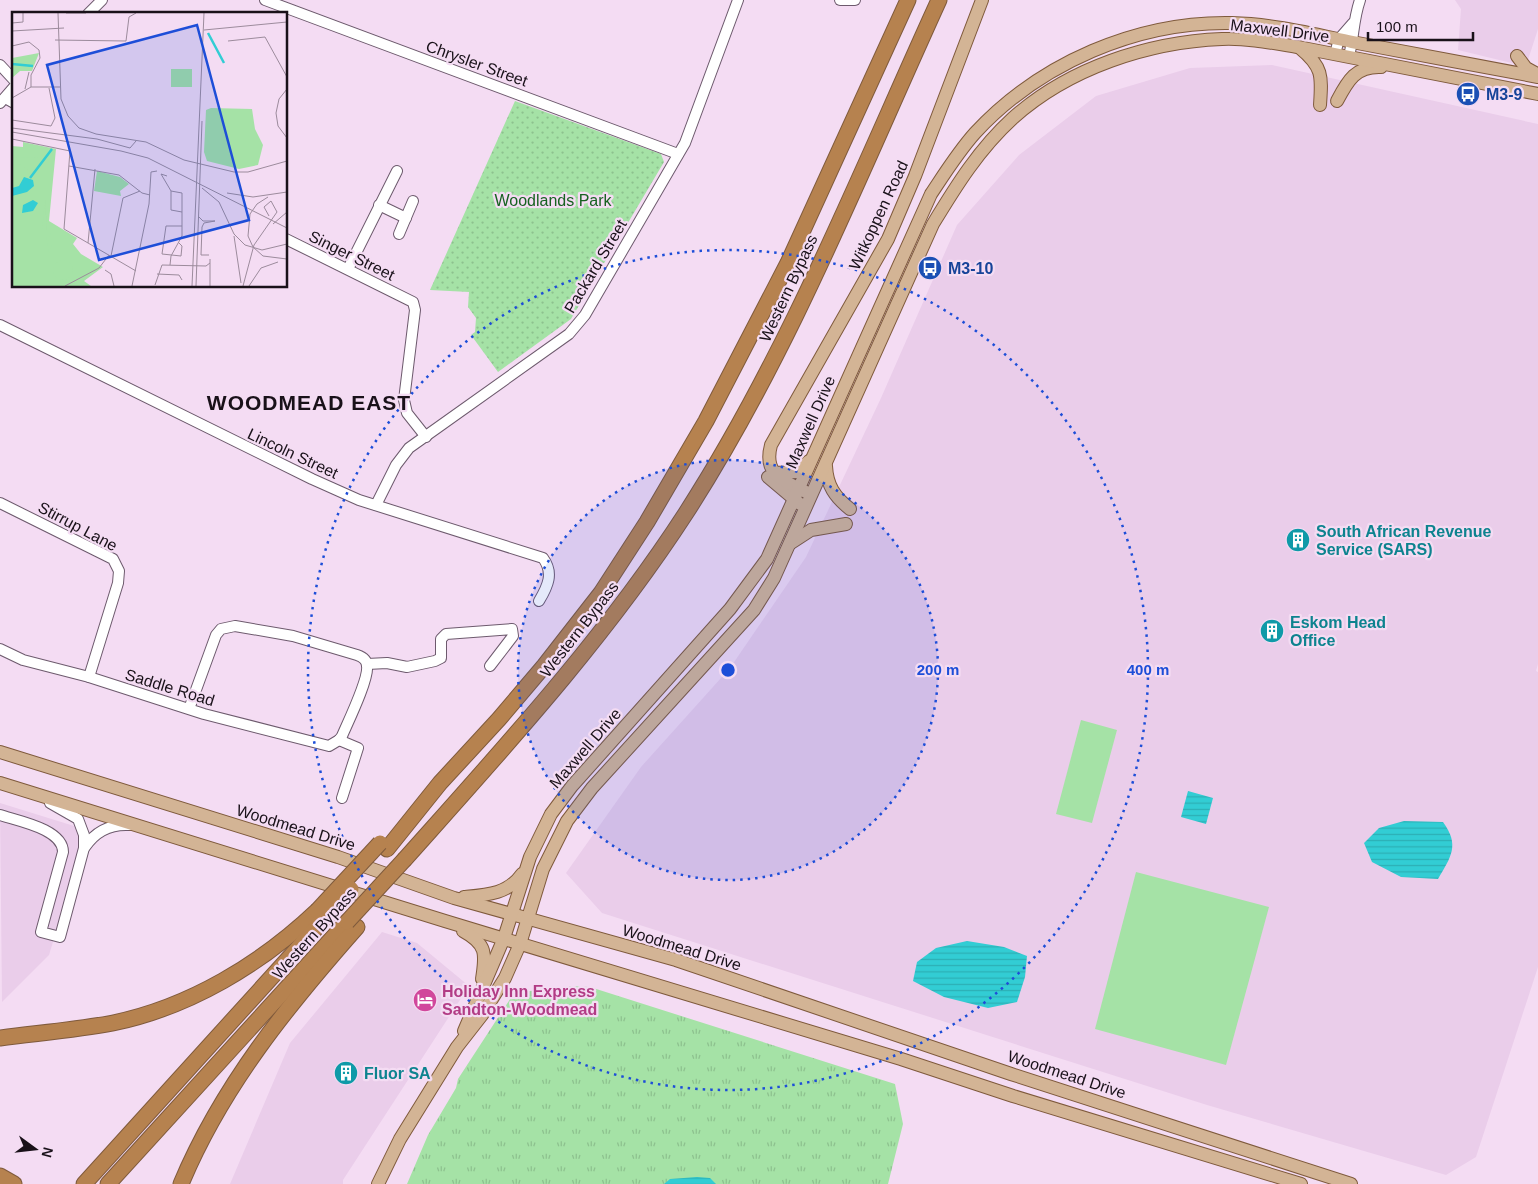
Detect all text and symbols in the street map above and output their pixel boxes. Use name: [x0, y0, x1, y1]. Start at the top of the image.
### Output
scale bar: [1368, 10, 1473, 42]
inset map: [12, 12, 288, 288]
street label: Maxwell Drive: [1229, 16, 1330, 45]
text: 100 m: [1376, 18, 1418, 35]
street label: Chrysler Street: [424, 37, 530, 90]
bus stop icon: M3-9: [1455, 81, 1481, 107]
place label: M3-9: [1486, 86, 1523, 103]
street label: Witkoppen Road: [846, 158, 911, 272]
park label: Woodlands Park: [494, 192, 613, 209]
street label: Packard Street: [561, 216, 630, 316]
street label: Singer Street: [306, 227, 398, 284]
street label: Western Bypass: [756, 232, 821, 344]
bus stop icon: M3-10: [917, 255, 943, 281]
place label: M3-10: [948, 260, 993, 277]
street label: Maxwell Drive: [782, 373, 839, 471]
district label: WOODMEAD EAST: [207, 391, 411, 414]
street label: Lincoln Street: [245, 425, 341, 482]
street label: Stirrup Lane: [35, 498, 120, 554]
place label: South African Revenue Service (SARS): [1316, 523, 1492, 558]
building icon: South African Revenue Service (SARS): [1285, 527, 1311, 553]
street label: Western Bypass: [537, 578, 622, 680]
place label: Eskom Head Office: [1290, 614, 1386, 649]
building icon: Eskom Head Office: [1259, 618, 1285, 644]
centre of rings: [719, 661, 737, 679]
text: 200 m: [917, 661, 959, 678]
text: 400 m: [1127, 661, 1169, 678]
street label: Saddle Road: [123, 666, 217, 709]
street label: Maxwell Drive: [546, 705, 625, 791]
street label: Woodmead Drive: [234, 801, 357, 854]
street label: Western Bypass: [269, 884, 360, 982]
street label: Woodmead Drive: [620, 921, 743, 974]
place label: Holiday Inn Express Sandton-Woodmead: [442, 983, 597, 1018]
hotel icon: Holiday Inn Express Sandton-Woodmead: [412, 987, 438, 1013]
street label: Woodmead Drive: [1006, 1047, 1128, 1102]
building icon: Fluor SA: [333, 1060, 359, 1086]
place label: Fluor SA: [364, 1065, 431, 1082]
north arrow: [10, 1124, 60, 1174]
text: N: [39, 1145, 57, 1159]

